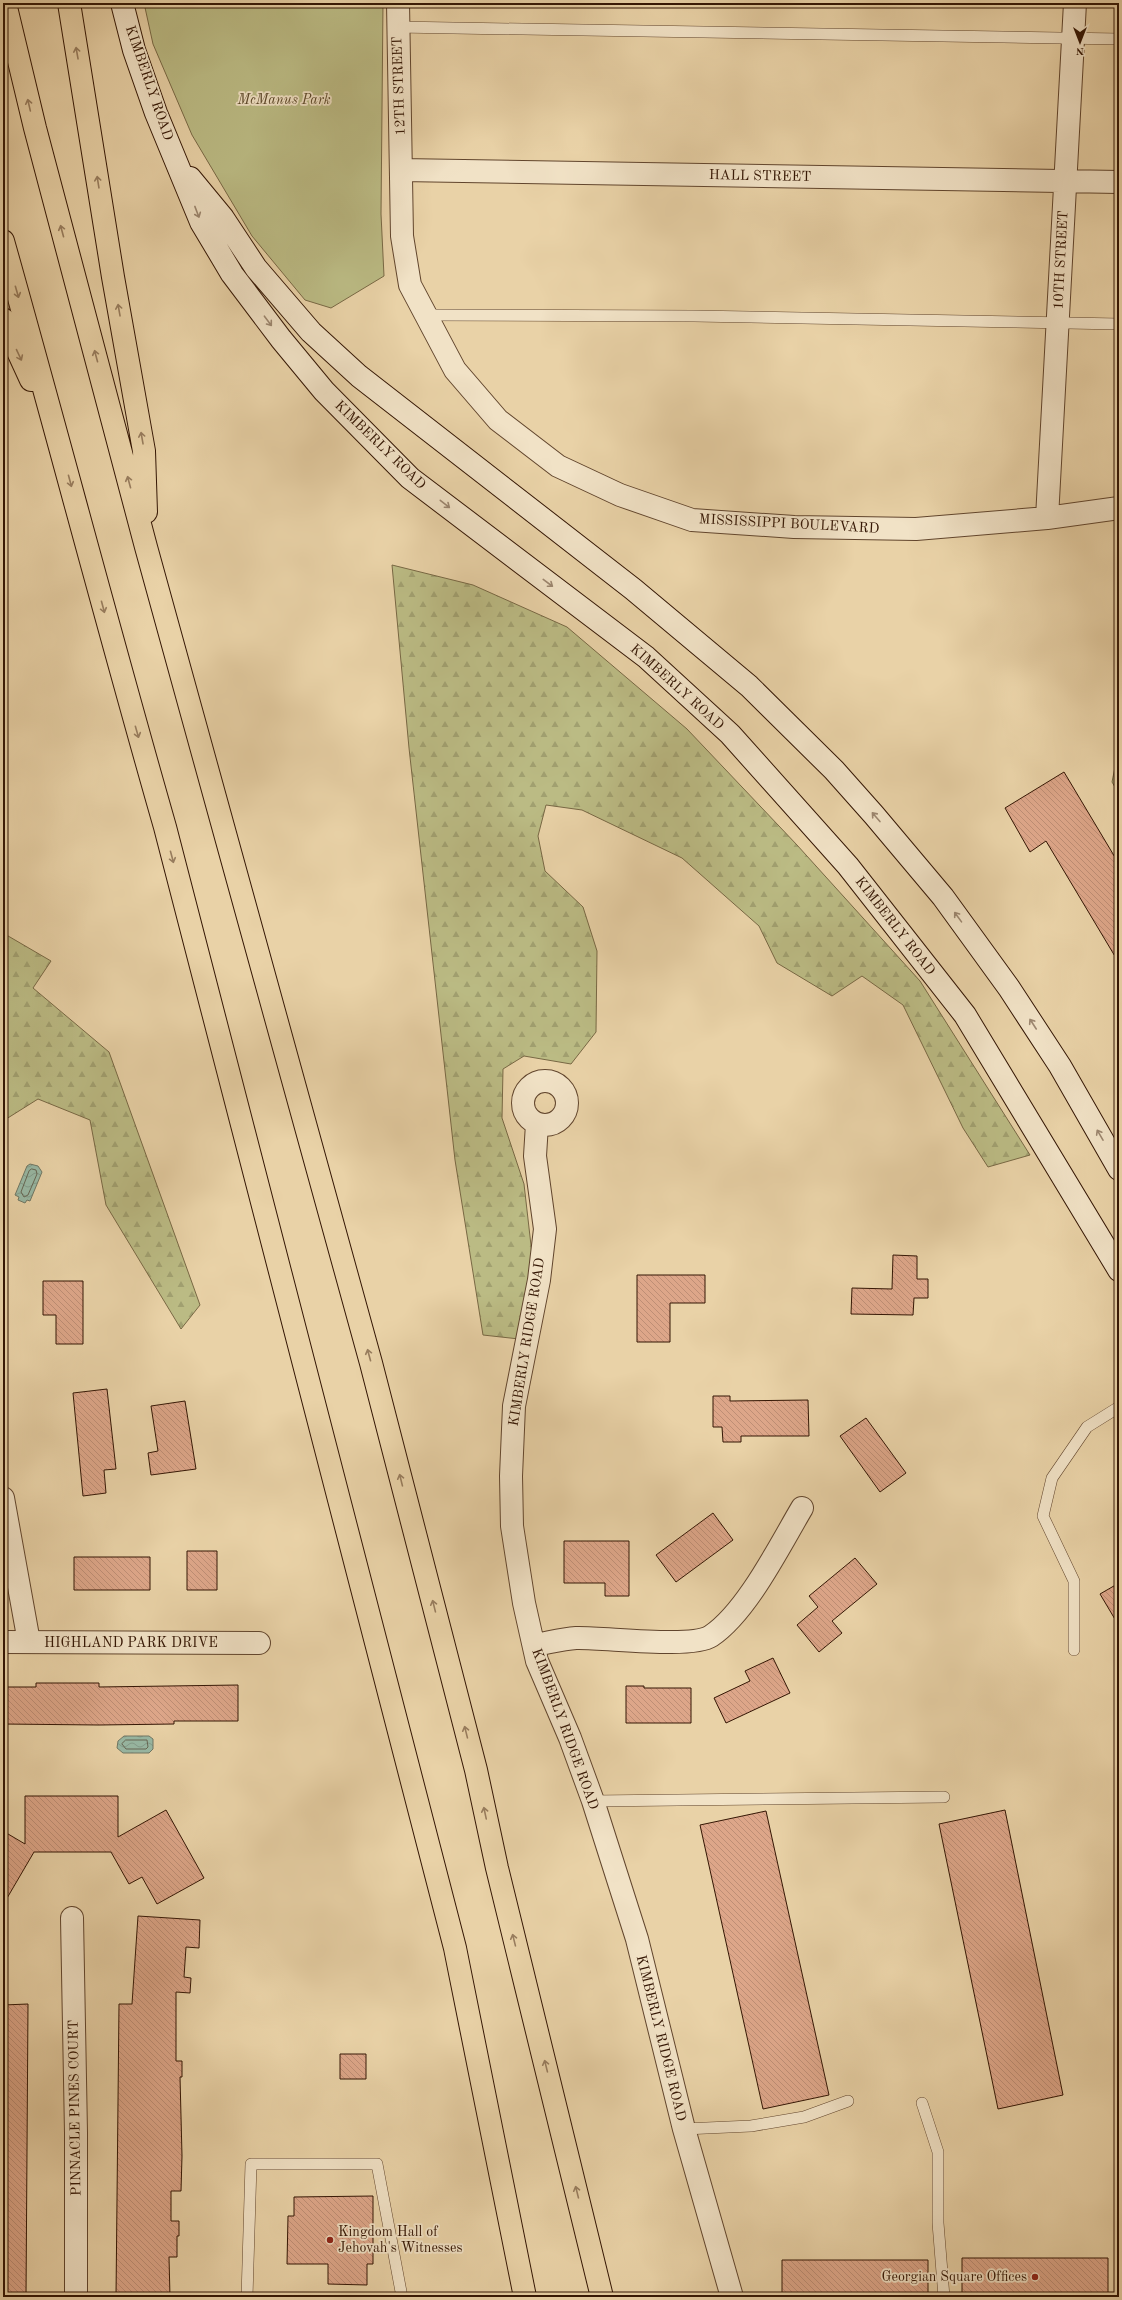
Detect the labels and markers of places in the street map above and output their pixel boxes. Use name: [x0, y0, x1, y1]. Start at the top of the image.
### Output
place label: Kingdom Hall of Jehovah's Witnesses: [338, 2225, 463, 2255]
marker: Kingdom Hall of Jehovah's Witnesses: [325, 2235, 335, 2245]
place label: Georgian Square Offices: [881, 2270, 1027, 2284]
marker: Georgian Square Offices: [1030, 2272, 1040, 2282]

